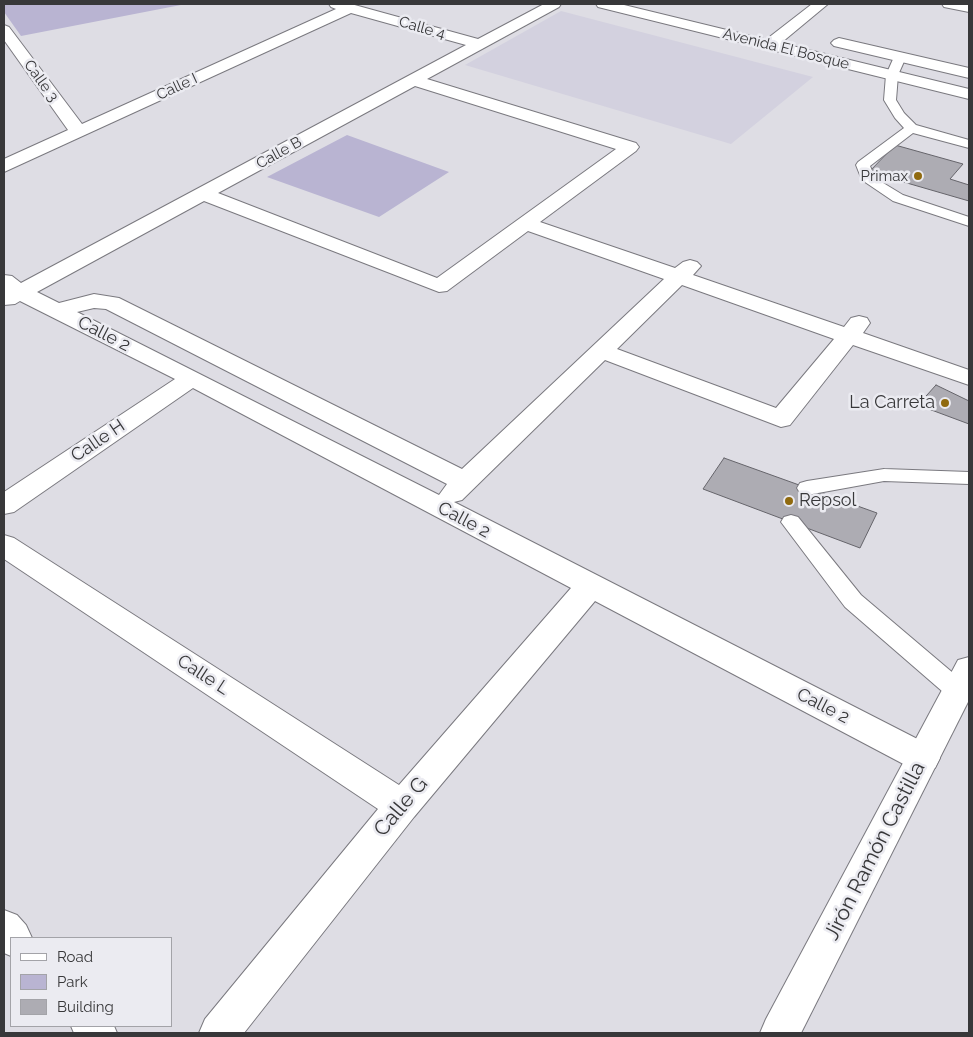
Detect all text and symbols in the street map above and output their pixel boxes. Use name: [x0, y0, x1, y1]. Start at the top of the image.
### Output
street label: Calle 4: [397, 13, 447, 43]
street label: Avenida El Bosque: [721, 25, 851, 73]
street label: Calle 3: [20, 57, 62, 105]
street label: Calle I: [154, 70, 200, 104]
street label: Calle B: [253, 133, 305, 173]
place label: Primax: [861, 167, 908, 185]
marker: Primax: [912, 170, 924, 182]
street label: Calle 2: [74, 312, 134, 356]
place label: La Carreta: [849, 392, 935, 414]
marker: La Carreta: [939, 397, 951, 409]
street label: Calle H: [67, 415, 129, 467]
place label: Repsol: [799, 490, 856, 512]
marker: Repsol: [783, 495, 795, 507]
street label: Calle 2: [434, 497, 494, 543]
street label: Calle L: [173, 650, 233, 700]
street label: Calle 2: [793, 684, 853, 728]
street label: Jirón Ramón Castilla: [819, 758, 931, 944]
street label: Calle G: [369, 772, 433, 842]
legend: [10, 937, 172, 1027]
text: Road: [57, 948, 93, 966]
text: Park: [57, 973, 88, 991]
text: Building: [57, 998, 114, 1016]

